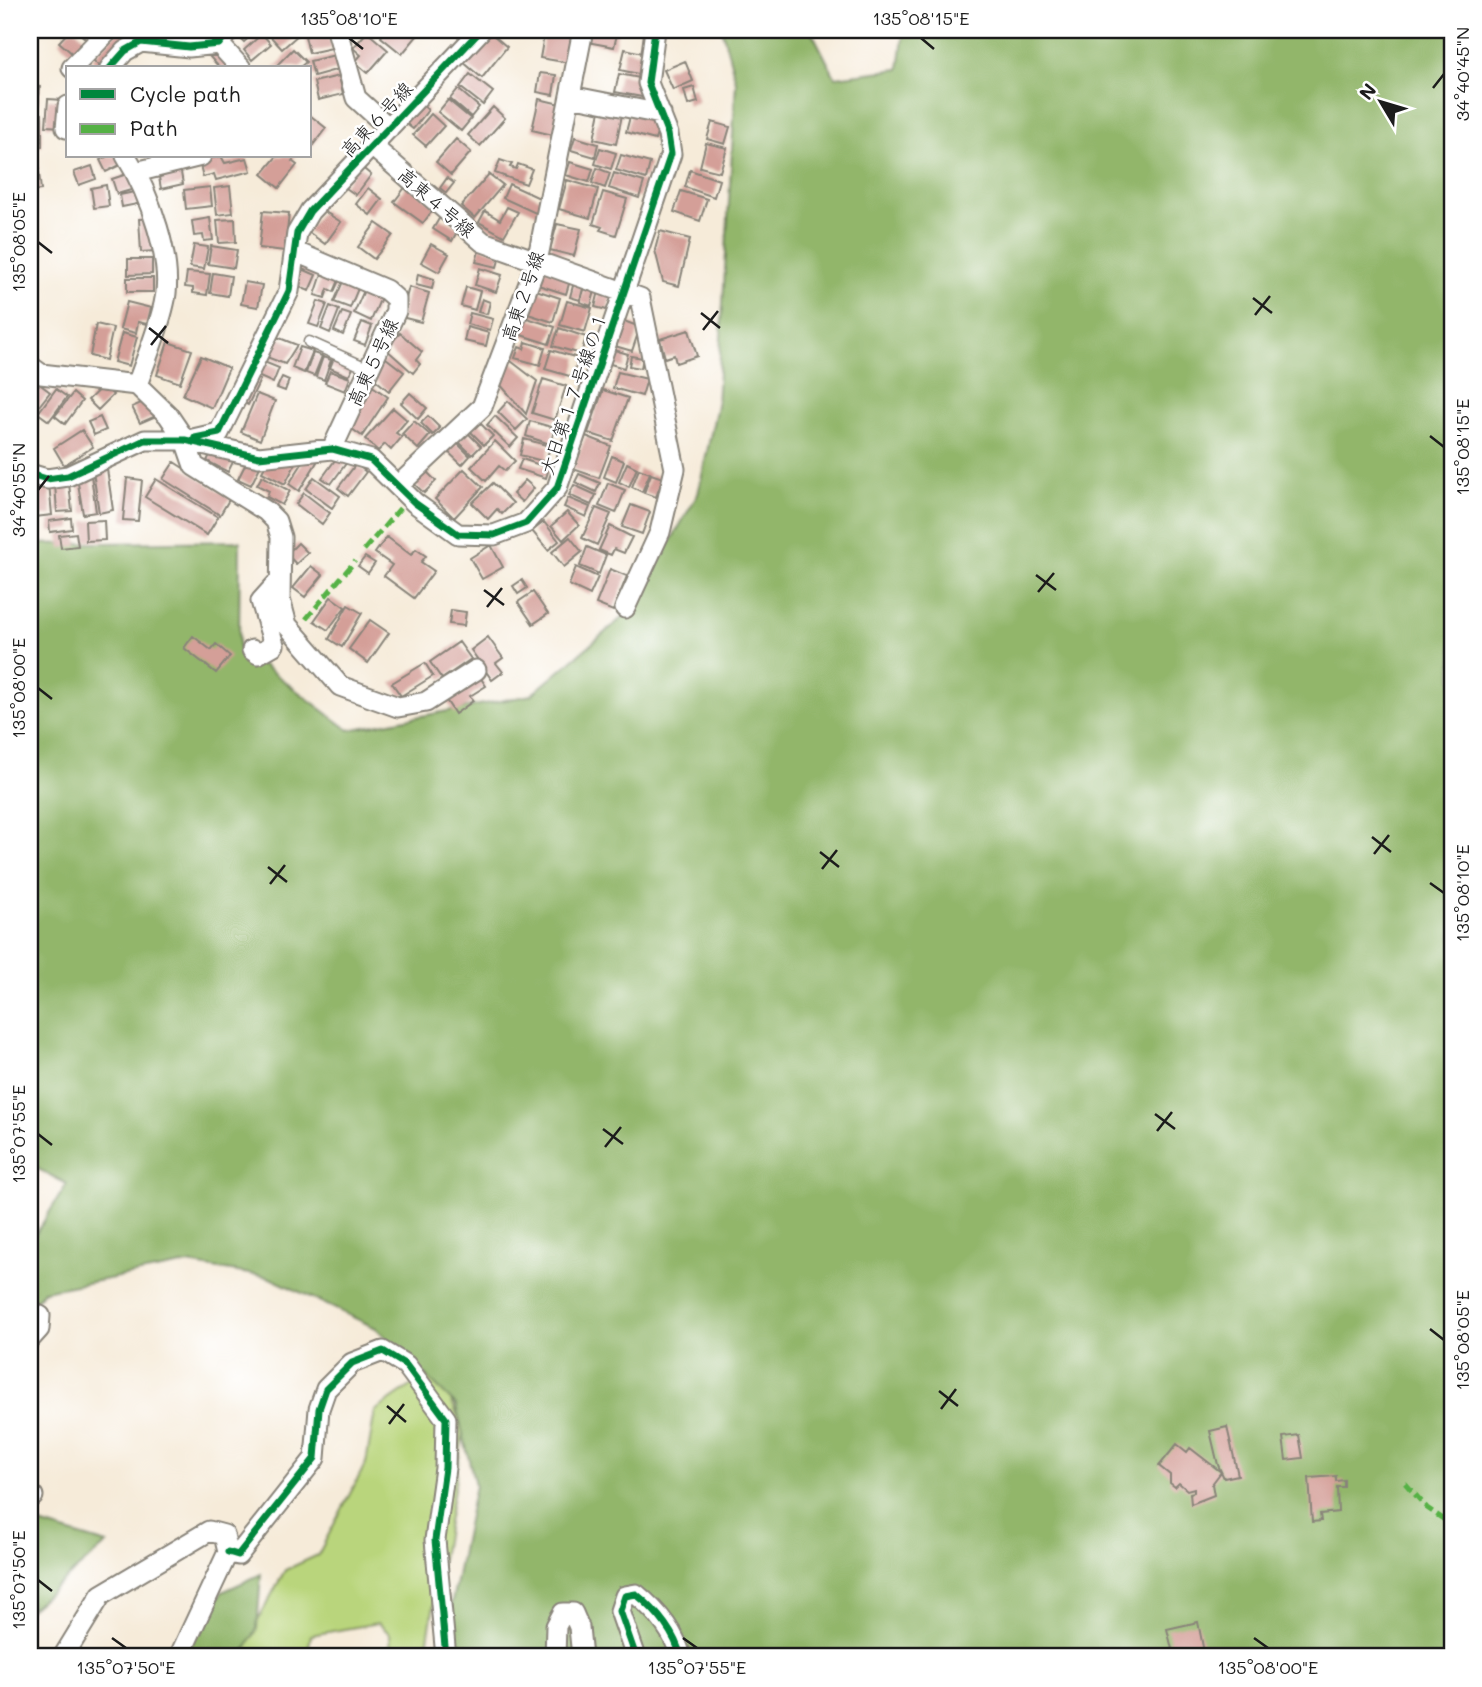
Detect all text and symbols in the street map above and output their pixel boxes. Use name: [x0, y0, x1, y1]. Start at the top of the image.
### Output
text: 135°08'10"E: [300, 6, 398, 30]
text: 135°08'15"E: [872, 6, 970, 30]
text: 34°40'45"N: [1450, 27, 1474, 121]
legend: [66, 66, 312, 158]
north arrow: [1346, 66, 1416, 136]
street label: 高東６号線: [334, 76, 418, 162]
text: N: [1353, 78, 1381, 105]
text: Cycle path: [130, 80, 240, 107]
text: Path: [130, 114, 177, 141]
street label: 高東４号線: [393, 161, 481, 243]
text: 135°08'05"E: [6, 192, 30, 292]
street label: 高東２号線: [495, 247, 549, 345]
street label: 大日第１７号線の１: [533, 308, 613, 478]
street label: 高東５号線: [341, 314, 403, 410]
text: 135°08'15"E: [1450, 398, 1474, 496]
text: 34°40'55"N: [6, 443, 30, 537]
text: 135°08'00"E: [6, 638, 30, 738]
text: 135°08'10"E: [1450, 844, 1474, 942]
text: 135°07'55"E: [6, 1085, 30, 1183]
text: 135°08'05"E: [1450, 1290, 1474, 1390]
text: 135°07'50"E: [6, 1530, 30, 1630]
text: 135°07'50"E: [76, 1655, 176, 1679]
text: 135°07'55"E: [648, 1655, 746, 1679]
text: 135°08'00"E: [1218, 1655, 1318, 1679]

